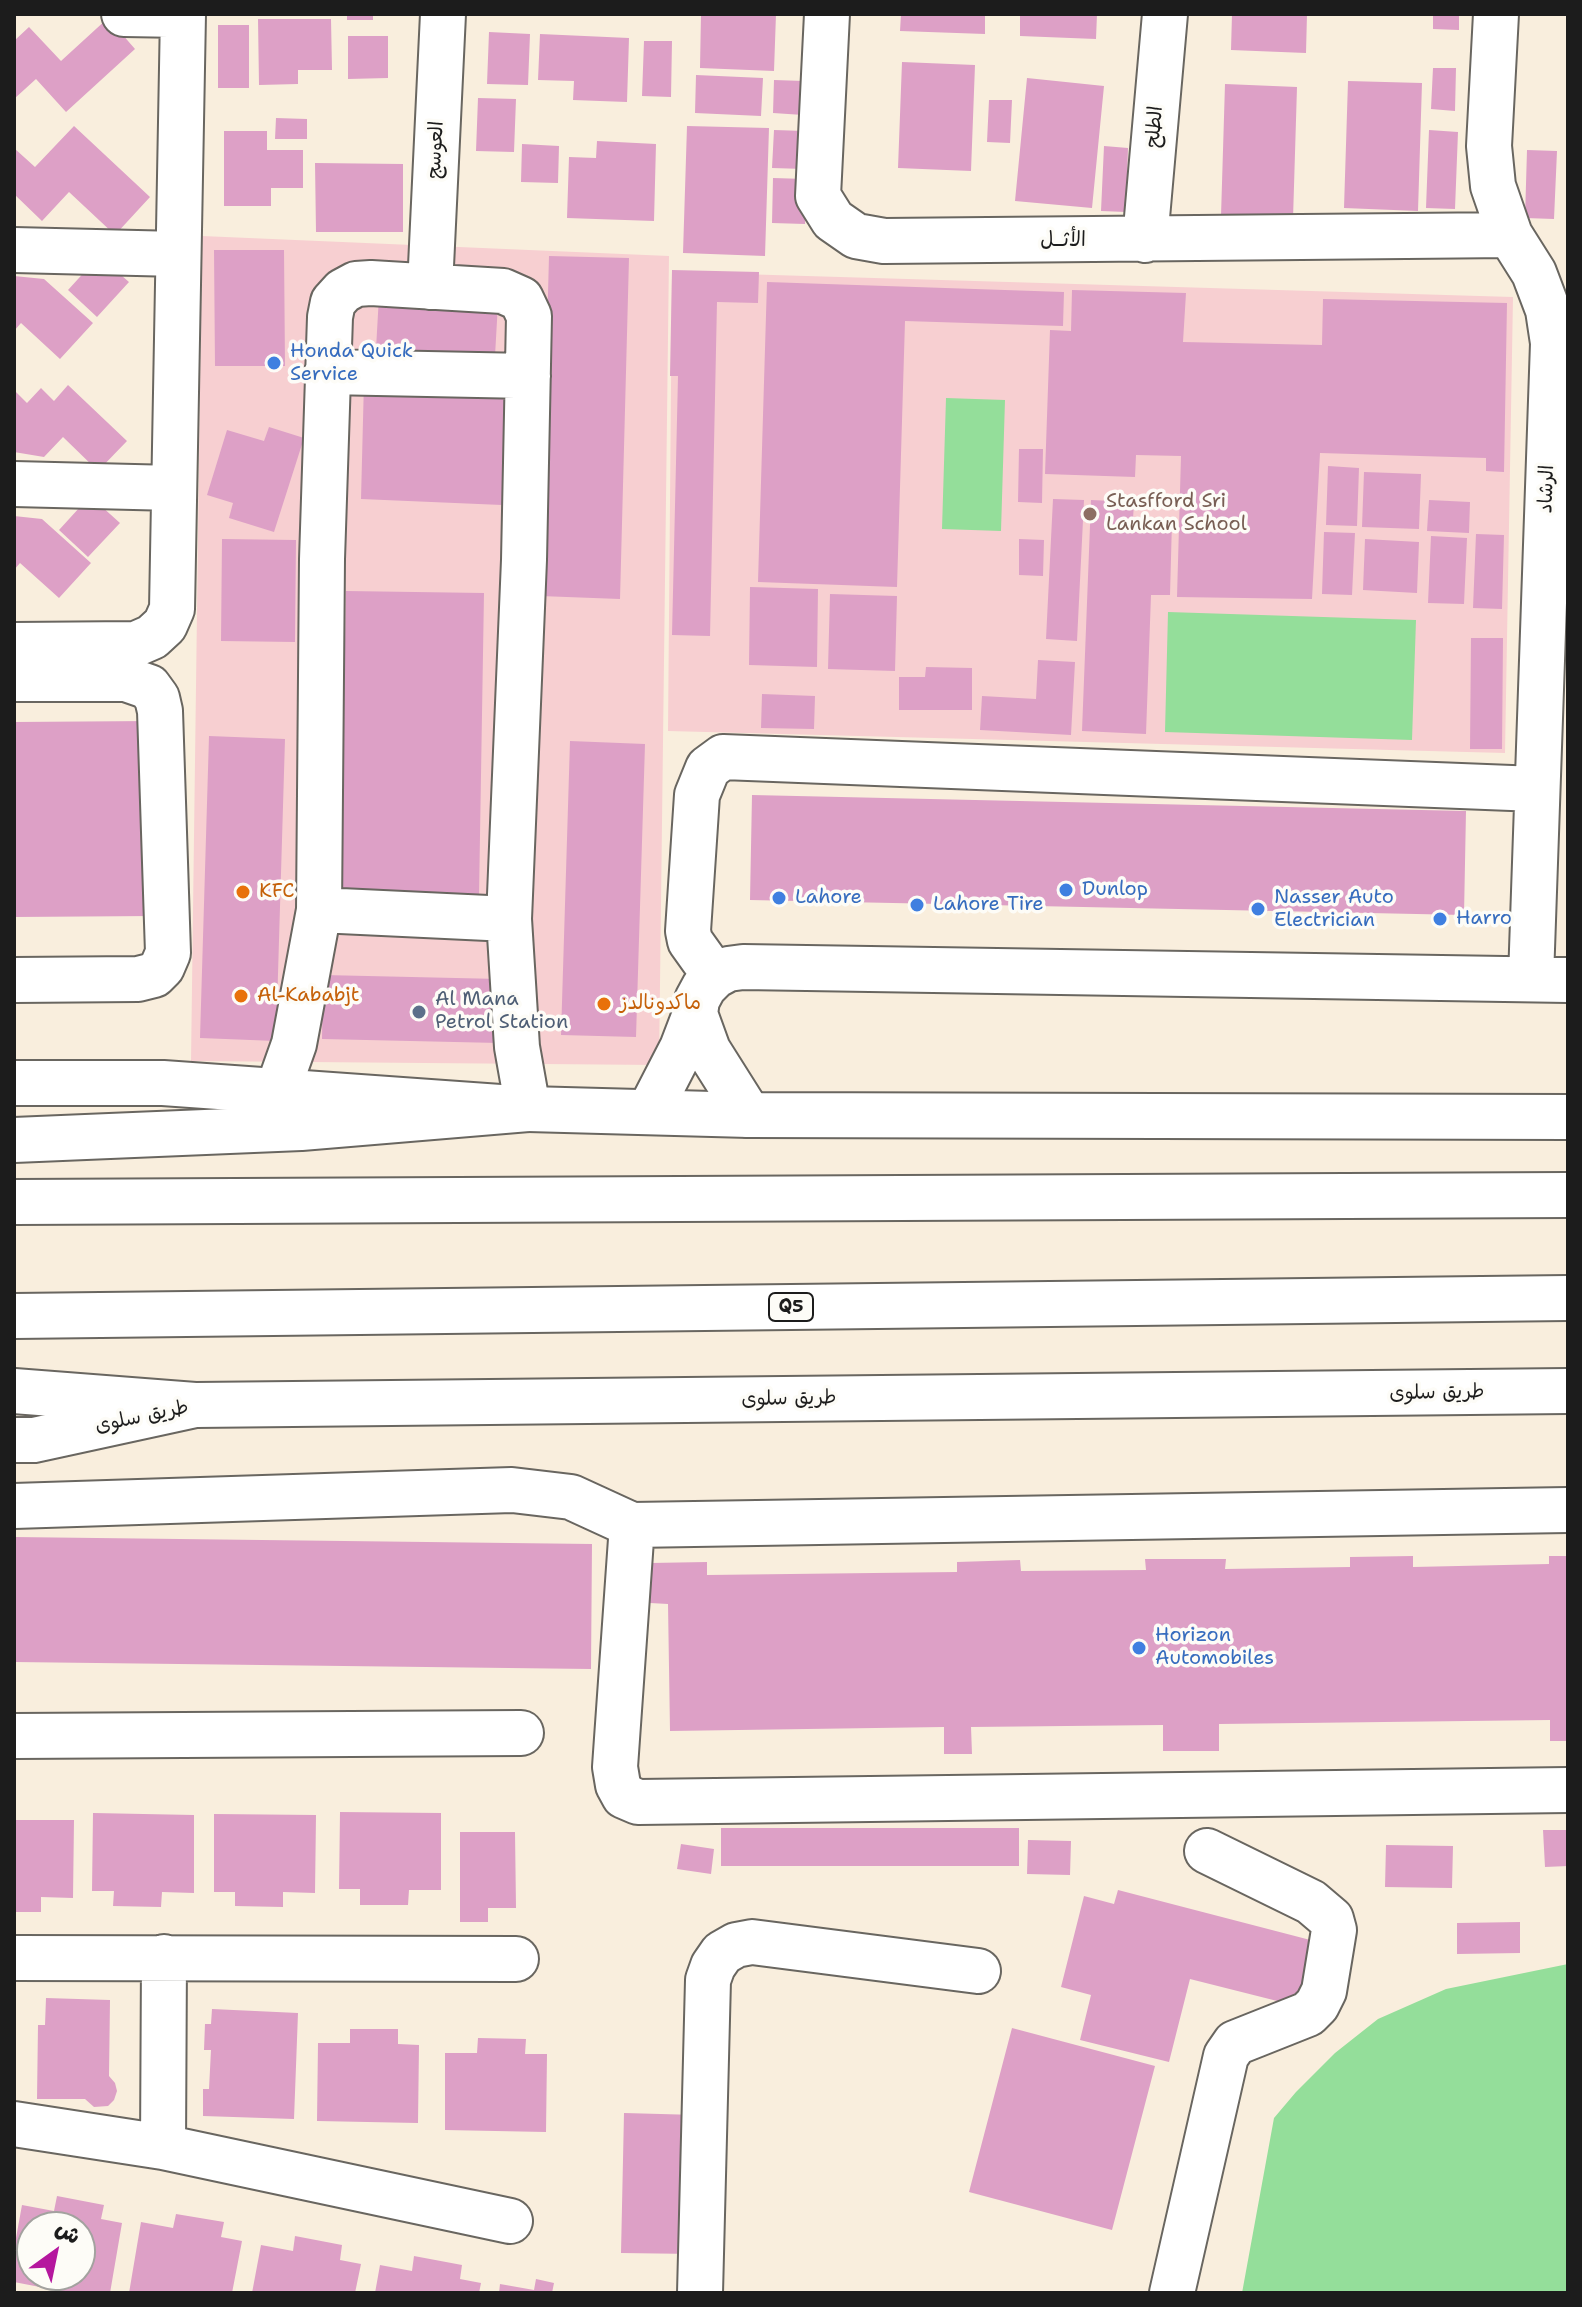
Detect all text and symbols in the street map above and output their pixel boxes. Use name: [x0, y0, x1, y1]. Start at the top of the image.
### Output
street label: الطلح: [1141, 105, 1169, 149]
street label: العوسج: [423, 121, 449, 179]
street label: الأثــل: [1040, 229, 1086, 253]
place label: Honda Quick Service: [290, 340, 413, 387]
marker: Honda Quick Service: [265, 354, 283, 372]
street label: الرشاد: [1534, 464, 1560, 514]
place label: Stasfford Sri Lankan School: [1106, 490, 1247, 537]
marker: Stasfford Sri Lankan School: [1081, 505, 1099, 523]
place label: Dunlop: [1082, 878, 1148, 902]
place label: KFC: [259, 880, 295, 904]
marker: Dunlop: [1057, 881, 1075, 899]
marker: KFC: [234, 883, 252, 901]
place label: Lahore: [795, 886, 862, 910]
place label: Nasser Auto Electrician: [1274, 886, 1394, 933]
marker: Lahore: [770, 889, 788, 907]
place label: Lahore Tire: [933, 893, 1044, 917]
marker: Lahore Tire: [908, 896, 926, 914]
marker: Nasser Auto Electrician: [1249, 900, 1267, 918]
place label: Harro: [1456, 907, 1512, 931]
marker: Harro: [1431, 910, 1449, 928]
place label: Al-Kababjt: [257, 984, 360, 1008]
marker: Al-Kababjt: [232, 987, 250, 1005]
place label: Al Mana Petrol Station: [435, 988, 568, 1035]
place label: ماكدونالدز: [620, 992, 701, 1016]
marker: ماكدونالدز: [595, 995, 613, 1013]
marker: Al Mana Petrol Station: [410, 1003, 428, 1021]
road number: Q5: [769, 1293, 813, 1321]
street label: طريق سلوى: [1389, 1380, 1485, 1406]
street label: طريق سلوى: [741, 1386, 837, 1412]
street label: طريق سلوى: [93, 1395, 191, 1439]
place label: Horizon Automobiles: [1155, 1624, 1274, 1671]
marker: Horizon Automobiles: [1130, 1639, 1148, 1657]
north arrow: [16, 2211, 96, 2291]
text: ش: [50, 2213, 86, 2251]

